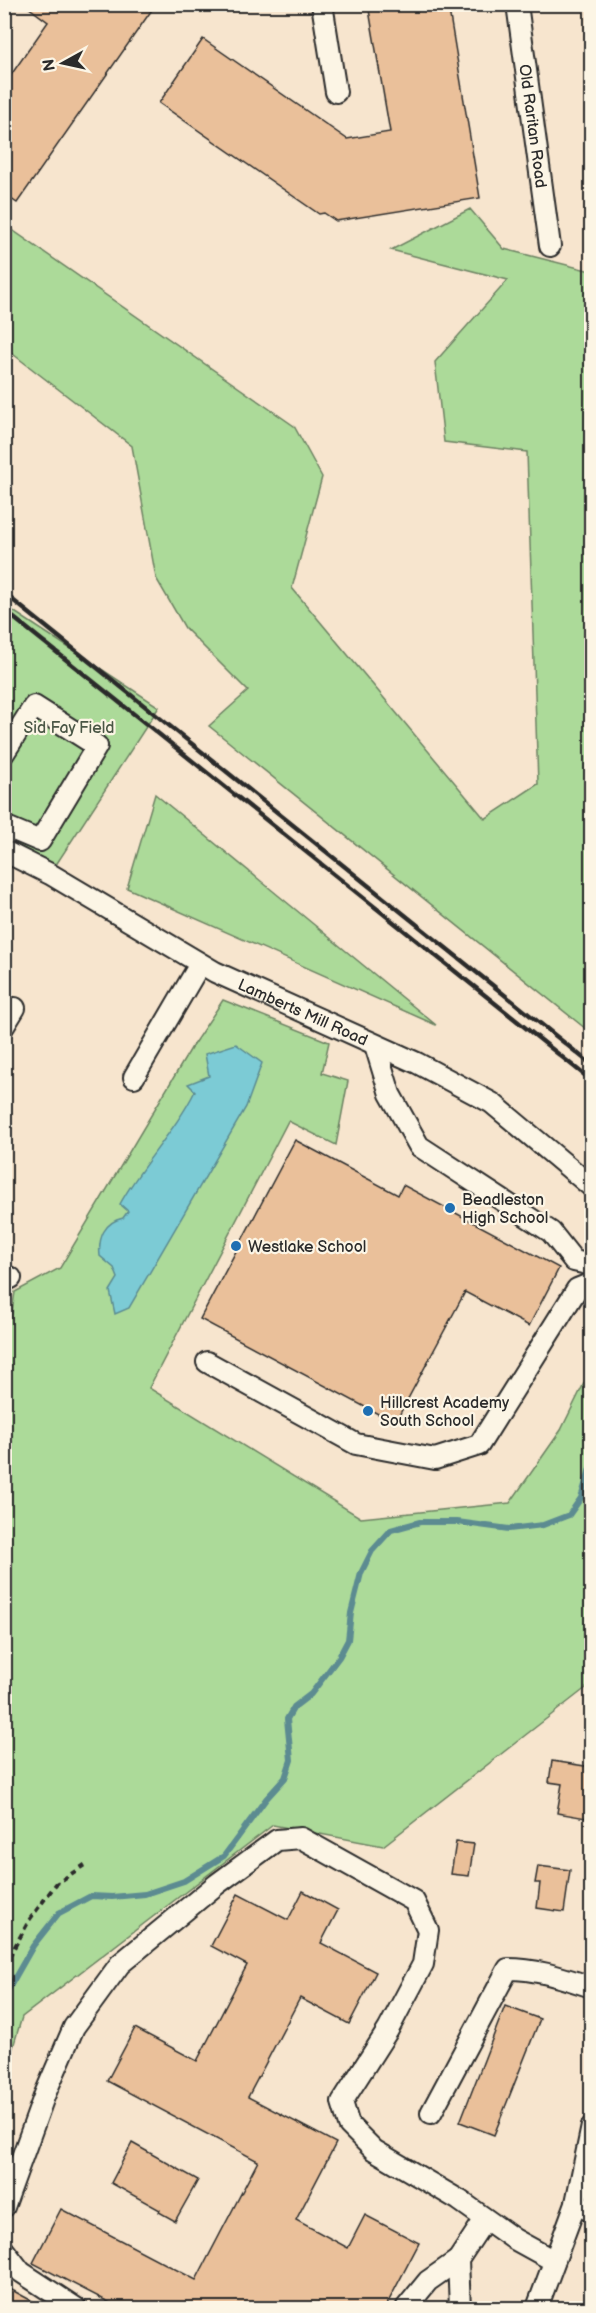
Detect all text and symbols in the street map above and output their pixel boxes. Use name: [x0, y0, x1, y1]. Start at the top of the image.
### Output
north arrow: [33, 33, 93, 93]
text: N: [39, 58, 60, 72]
street label: Old Raritan Road: [514, 63, 550, 189]
park label: Sid Fay Field: [24, 719, 114, 738]
street label: Lamberts Mill Road: [235, 976, 370, 1051]
place label: Beadleston High School: [462, 1191, 548, 1228]
marker: Beadleston High School: [443, 1201, 457, 1215]
place label: Westlake School: [248, 1238, 366, 1257]
marker: Westlake School: [229, 1239, 243, 1253]
place label: Hillcrest Academy South School: [380, 1394, 510, 1431]
marker: Hillcrest Academy South School: [361, 1404, 375, 1418]

